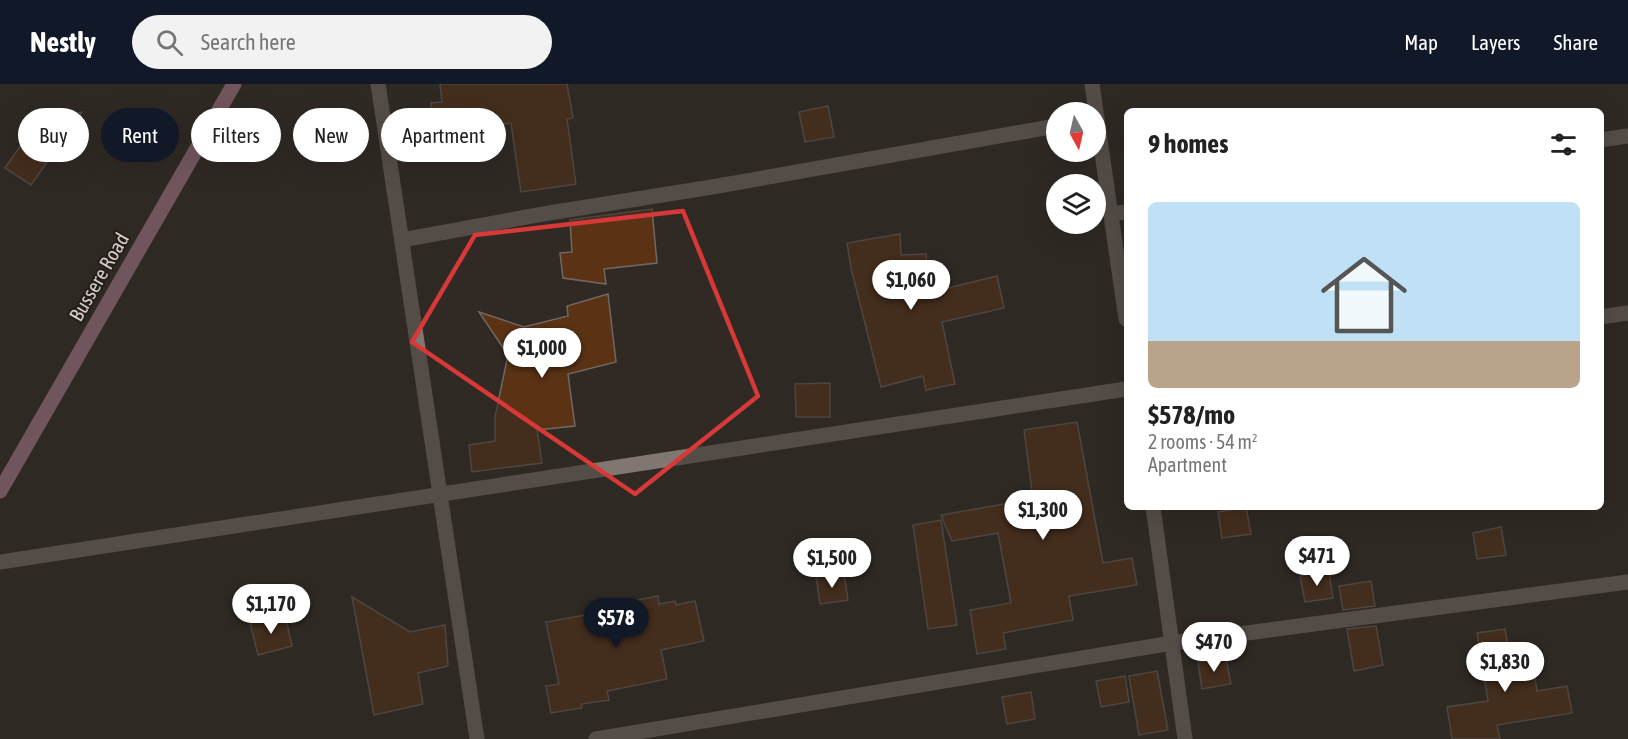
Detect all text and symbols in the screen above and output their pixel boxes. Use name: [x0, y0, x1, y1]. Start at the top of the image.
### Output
search box: [132, 15, 552, 69]
text: Nestly: [30, 26, 96, 58]
icon: search: [153, 26, 186, 59]
text: Search here: [201, 29, 296, 55]
text: Map: [1404, 30, 1438, 54]
text: Layers: [1471, 30, 1521, 54]
text: Share: [1554, 30, 1598, 54]
north arrow: [1046, 102, 1106, 162]
map controls: [1046, 102, 1106, 234]
chip: Buy: [18, 108, 89, 162]
chip: Rent: [101, 108, 179, 162]
chip: Filters: [191, 108, 281, 162]
chip: New: [293, 108, 369, 162]
chip: Apartment: [381, 108, 506, 162]
icon: filters: [1547, 128, 1580, 161]
text: 9 homes: [1148, 129, 1228, 159]
button: layers: [1046, 174, 1106, 234]
street label: Bussere Road: [64, 228, 133, 325]
icon: home: [1310, 241, 1418, 349]
pin: $1,060: [862, 260, 960, 311]
text: $1,060: [886, 268, 936, 291]
pin: $1,000: [493, 328, 591, 379]
text: $1,000: [517, 336, 567, 359]
text: $578/mo: [1148, 400, 1235, 430]
text: 2 rooms · 54 m²: [1148, 430, 1258, 453]
text: Apartment: [1148, 453, 1227, 476]
pin: $1,300: [994, 490, 1092, 541]
text: $1,300: [1018, 498, 1068, 521]
pin: $471: [1281, 536, 1353, 587]
pin: $1,500: [783, 538, 881, 589]
text: $471: [1299, 544, 1335, 567]
text: $1,500: [807, 546, 857, 569]
pin: $1,170: [222, 584, 320, 635]
text: $1,170: [246, 592, 296, 615]
pin: $578: [580, 598, 652, 649]
text: $578: [598, 606, 634, 629]
pin: $470: [1178, 622, 1250, 673]
text: $470: [1196, 630, 1232, 653]
pin: $1,830: [1456, 642, 1554, 693]
text: $1,830: [1480, 650, 1530, 673]

